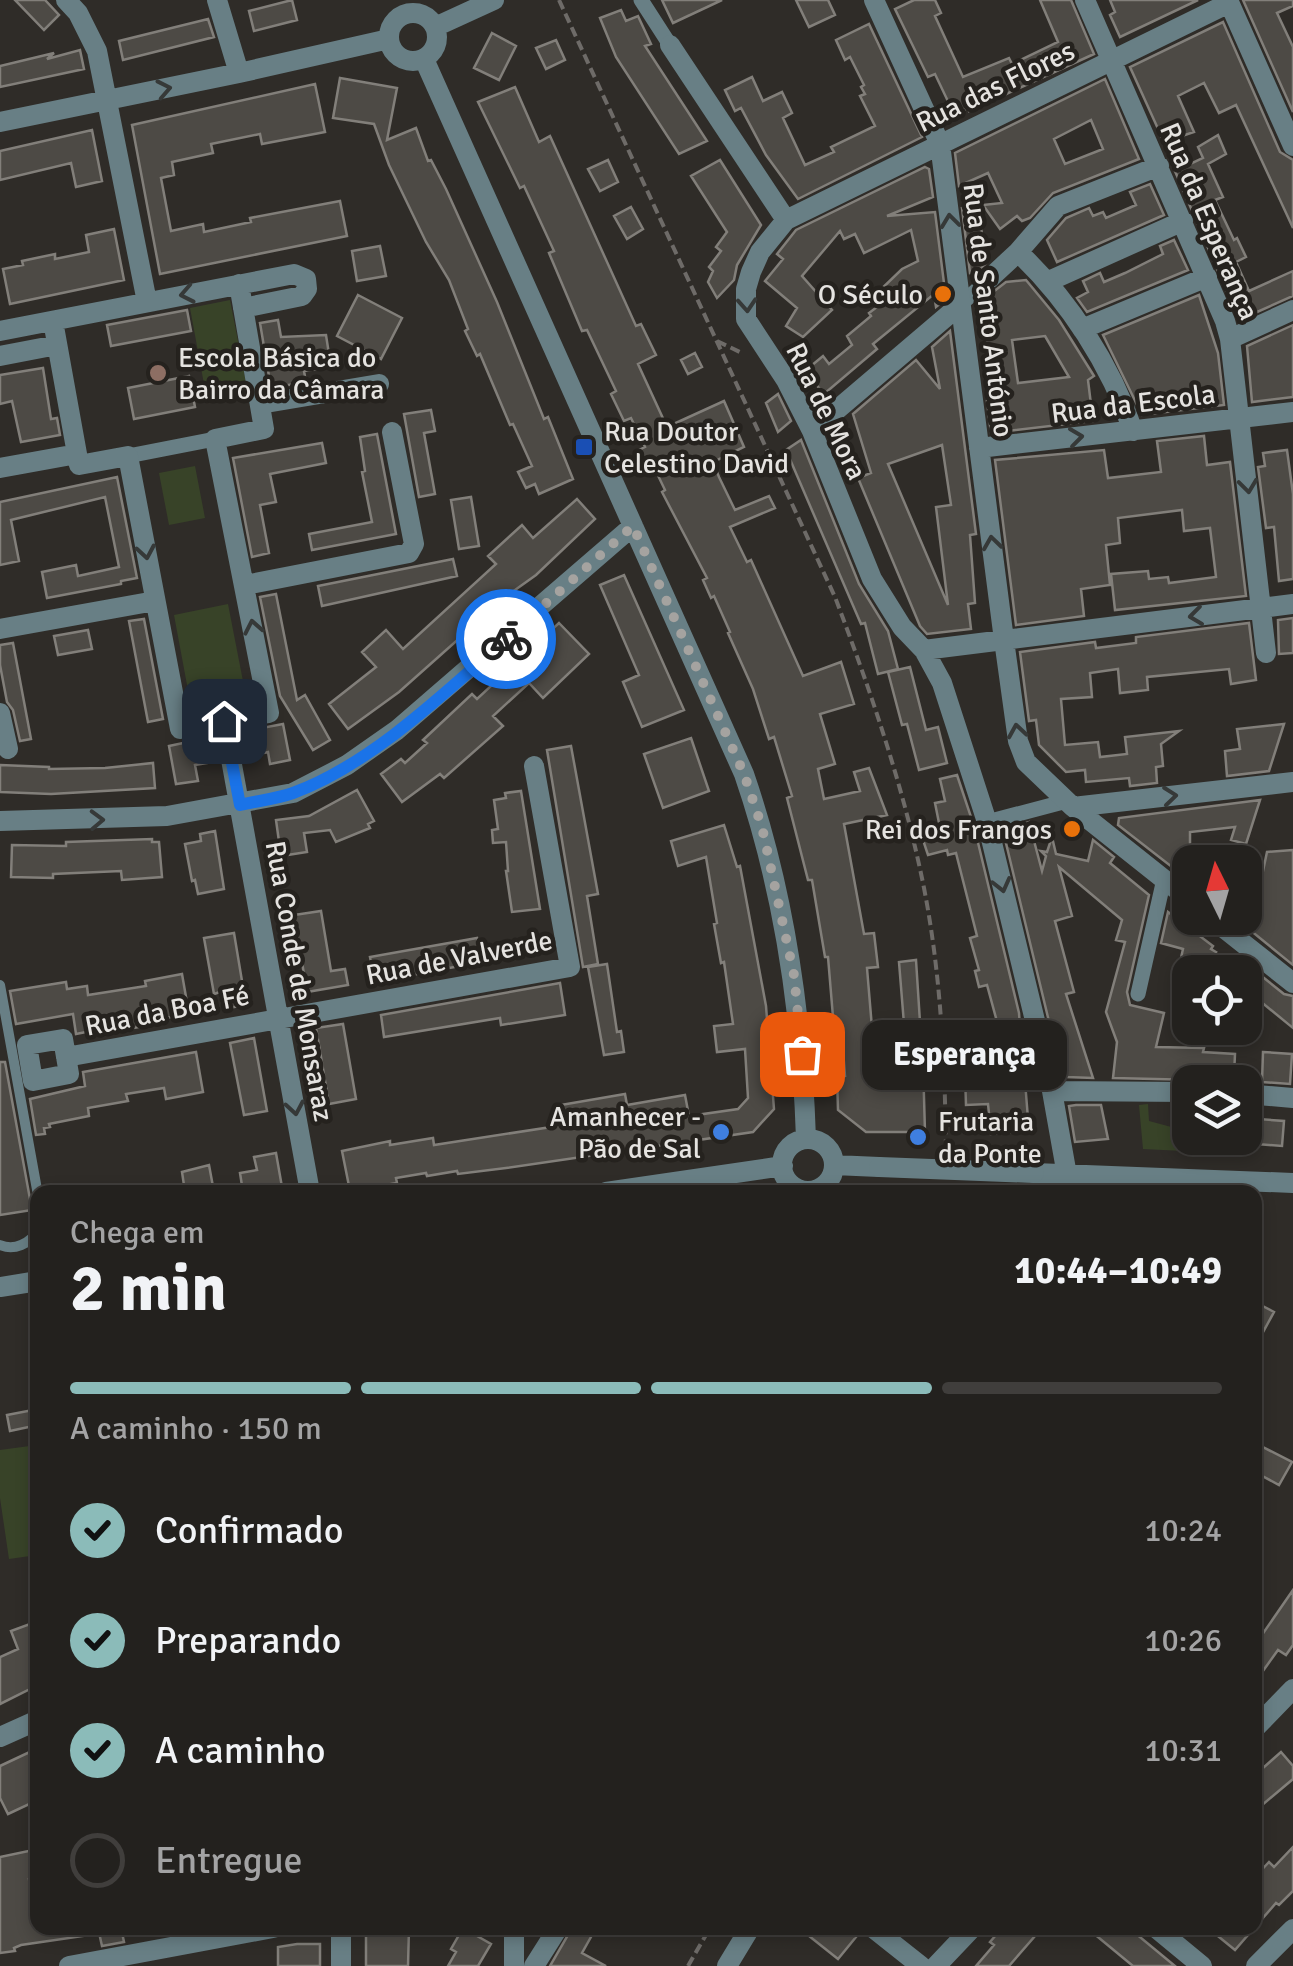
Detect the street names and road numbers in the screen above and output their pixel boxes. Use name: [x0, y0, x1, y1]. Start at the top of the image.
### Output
street label: Rua das Flores: [910, 34, 1080, 140]
street label: Rua da Esperança: [1152, 118, 1266, 325]
street label: Rua de Santo António: [956, 181, 1020, 439]
street label: Rua de Mora: [778, 337, 874, 486]
street label: Rua da Escola: [1049, 377, 1217, 431]
street label: Rua Conde de Monsaraz: [258, 838, 340, 1124]
street label: Rua de Valverde: [363, 923, 555, 993]
street label: Rua da Boa Fé: [82, 978, 252, 1044]

